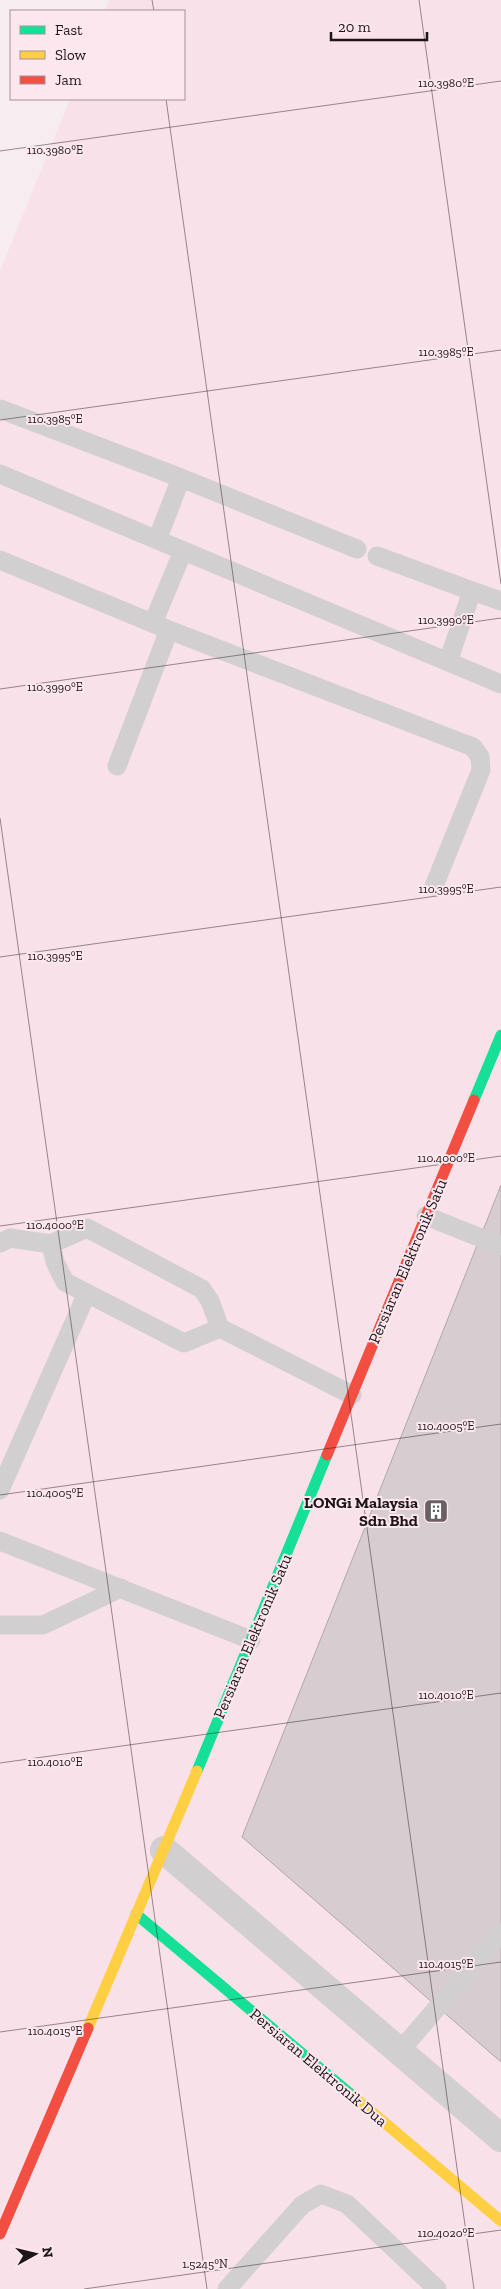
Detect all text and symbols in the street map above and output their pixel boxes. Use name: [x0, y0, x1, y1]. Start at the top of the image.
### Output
legend: [10, 10, 185, 100]
scale bar: [331, 10, 427, 42]
text: 20 m: [338, 18, 371, 36]
text: Fast: [55, 21, 83, 39]
text: Slow: [55, 46, 87, 64]
text: Jam: [55, 71, 82, 89]
text: 110.3980°E: [418, 76, 474, 90]
text: 110.3980°E: [27, 143, 83, 157]
text: 110.3985°E: [418, 345, 474, 359]
text: 110.3985°E: [27, 412, 83, 426]
text: 110.3990°E: [418, 613, 474, 627]
text: 110.3990°E: [27, 680, 83, 694]
text: 110.3995°E: [418, 882, 474, 896]
text: 110.3995°E: [27, 949, 83, 963]
text: 110.4000°E: [417, 1151, 475, 1165]
street label: Persiaran Elektronik Satu: [364, 1176, 451, 1346]
text: 110.4000°E: [26, 1218, 84, 1232]
text: 110.4005°E: [418, 1419, 474, 1433]
text: 110.4005°E: [27, 1486, 83, 1500]
place label: LONGi Malaysia Sdn Bhd: [304, 1493, 418, 1530]
building icon: LONGi Malaysia Sdn Bhd: [423, 1498, 449, 1524]
street label: Persiaran Elektronik Satu: [209, 1551, 296, 1721]
text: 110.4010°E: [418, 1688, 474, 1702]
text: 110.4010°E: [27, 1755, 83, 1769]
text: 110.4015°E: [419, 1957, 473, 1971]
street label: Persiaran Elektronik Dua: [246, 2004, 391, 2131]
text: 110.4015°E: [28, 2024, 82, 2038]
text: 110.4020°E: [418, 2226, 474, 2240]
north arrow: [10, 2229, 60, 2279]
text: N: [38, 2246, 57, 2259]
text: 1.5245°N: [182, 2257, 228, 2271]

